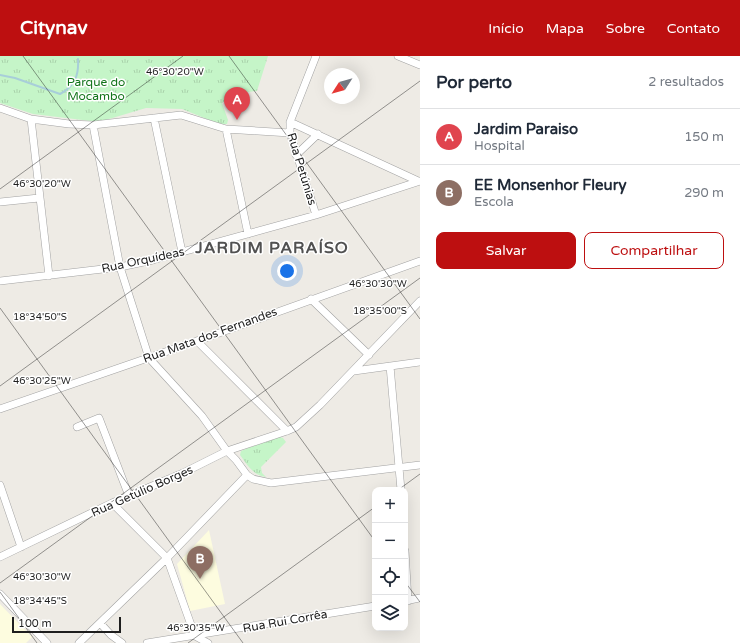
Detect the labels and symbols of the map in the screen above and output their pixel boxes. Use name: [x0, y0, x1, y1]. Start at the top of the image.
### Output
text: 46°30'20"W: [146, 66, 204, 78]
north arrow: [324, 68, 360, 104]
park label: Parque do Mocambo: [67, 75, 125, 103]
pin: A: [224, 87, 250, 120]
street label: Rua Petúnias: [284, 131, 320, 207]
text: 46°30'20"W: [13, 178, 71, 190]
district label: JARDIM PARAÍSO: [194, 238, 349, 258]
street label: Rua Orquídeas: [100, 244, 186, 276]
your location: [277, 261, 297, 281]
text: 46°30'30"W: [349, 278, 407, 290]
street label: Rua Mata dos Fernandes: [141, 304, 279, 366]
text: 18°35'00"S: [353, 305, 407, 317]
text: 18°34'50"S: [13, 311, 67, 323]
text: 46°30'25"W: [13, 375, 71, 387]
street label: Rua Getúlio Borges: [89, 462, 195, 520]
pin: B: [187, 546, 213, 579]
text: 46°30'30"W: [13, 571, 71, 583]
text: 18°34'45"S: [13, 595, 67, 607]
street label: Rua Rui Corrêa: [242, 607, 328, 635]
scale bar: [12, 615, 121, 634]
text: 46°30'35"W: [167, 622, 225, 634]

